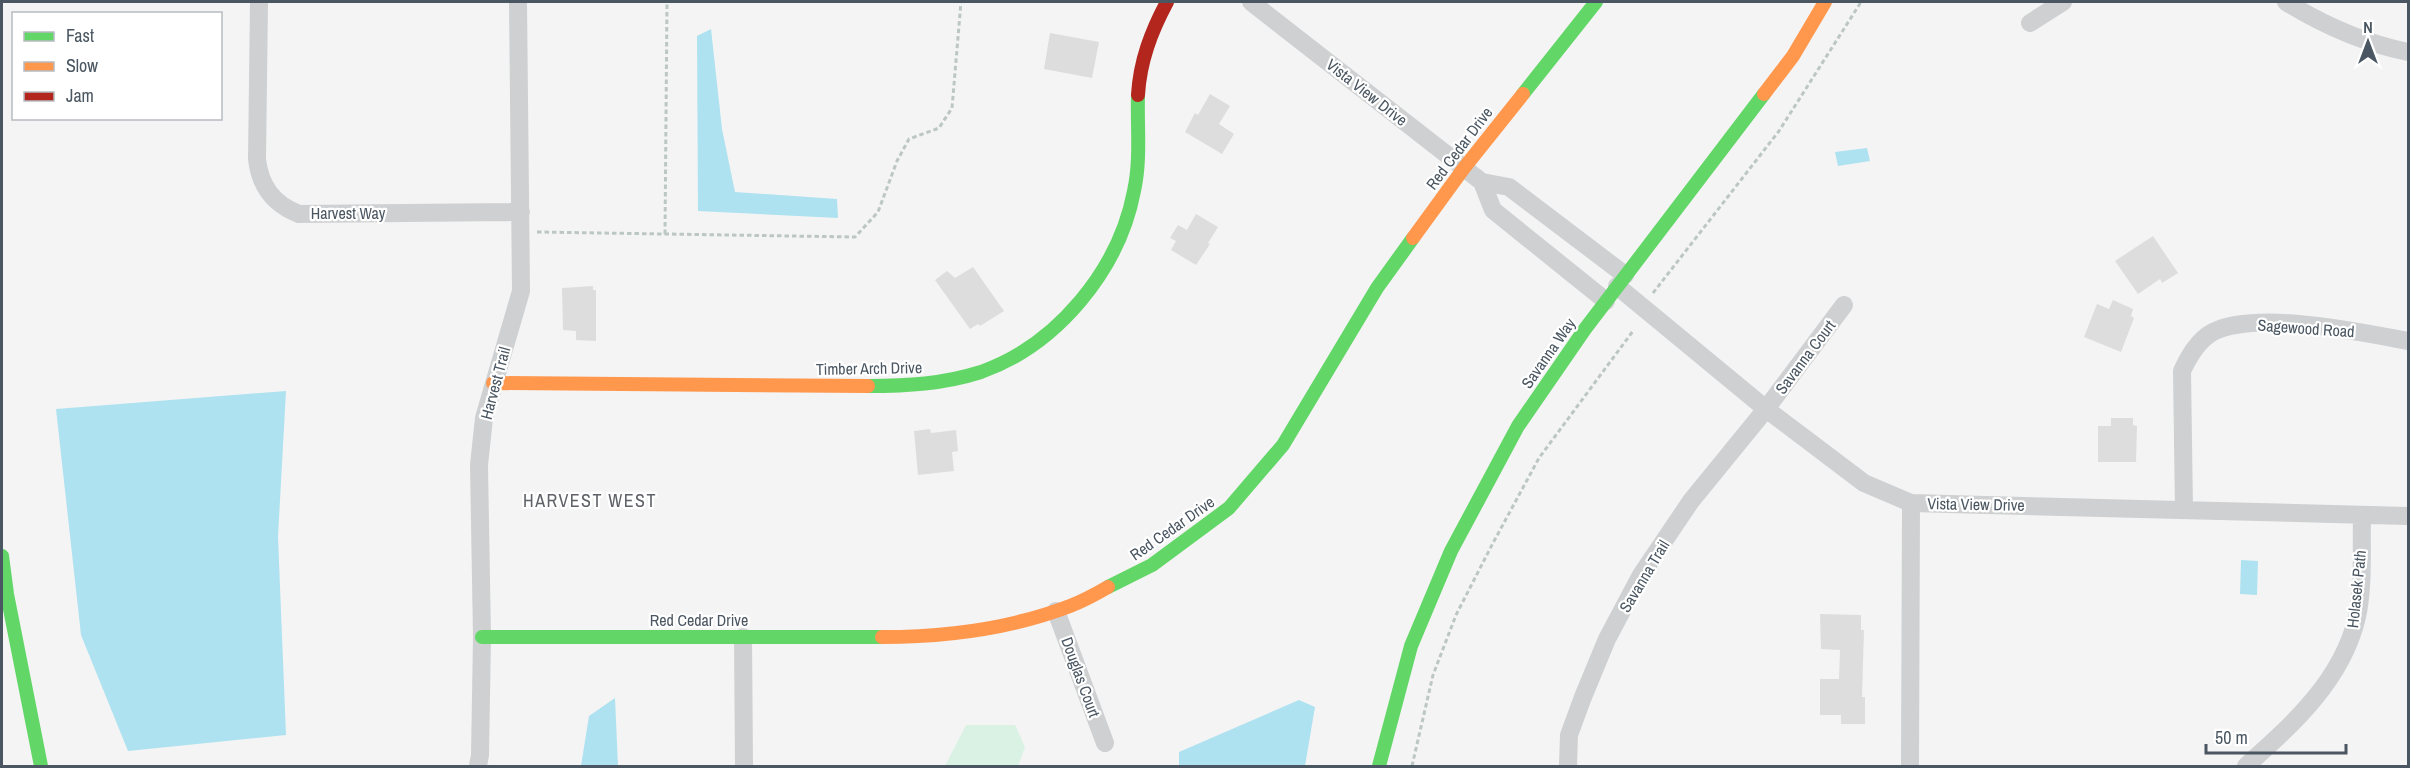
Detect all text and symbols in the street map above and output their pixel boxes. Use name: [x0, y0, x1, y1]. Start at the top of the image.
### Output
legend: [12, 12, 222, 120]
north arrow: [2338, 12, 2398, 72]
text: N: [2363, 16, 2373, 38]
text: Fast: [66, 23, 94, 48]
text: Slow: [66, 53, 98, 78]
street label: Vista View Drive: [1322, 53, 1412, 131]
text: Jam: [66, 83, 94, 108]
street label: Red Cedar Drive: [1421, 102, 1497, 194]
street label: Harvest Way: [311, 202, 386, 224]
street label: Savanna Way: [1516, 313, 1581, 393]
street label: Sagewood Road: [2257, 314, 2355, 342]
street label: Savanna Court: [1770, 315, 1840, 399]
street label: Harvest Trail: [475, 344, 515, 422]
street label: Timber Arch Drive: [816, 356, 922, 380]
district label: HARVEST WEST: [523, 488, 657, 513]
street label: Red Cedar Drive: [1125, 491, 1219, 565]
street label: Vista View Drive: [1927, 492, 2025, 516]
street label: Savanna Trail: [1614, 536, 1674, 616]
street label: Holasek Path: [2341, 549, 2371, 629]
street label: Red Cedar Drive: [650, 609, 748, 631]
street label: Douglas Court: [1056, 634, 1106, 720]
scale bar: [2206, 717, 2346, 755]
text: 50 m: [2215, 725, 2248, 750]

